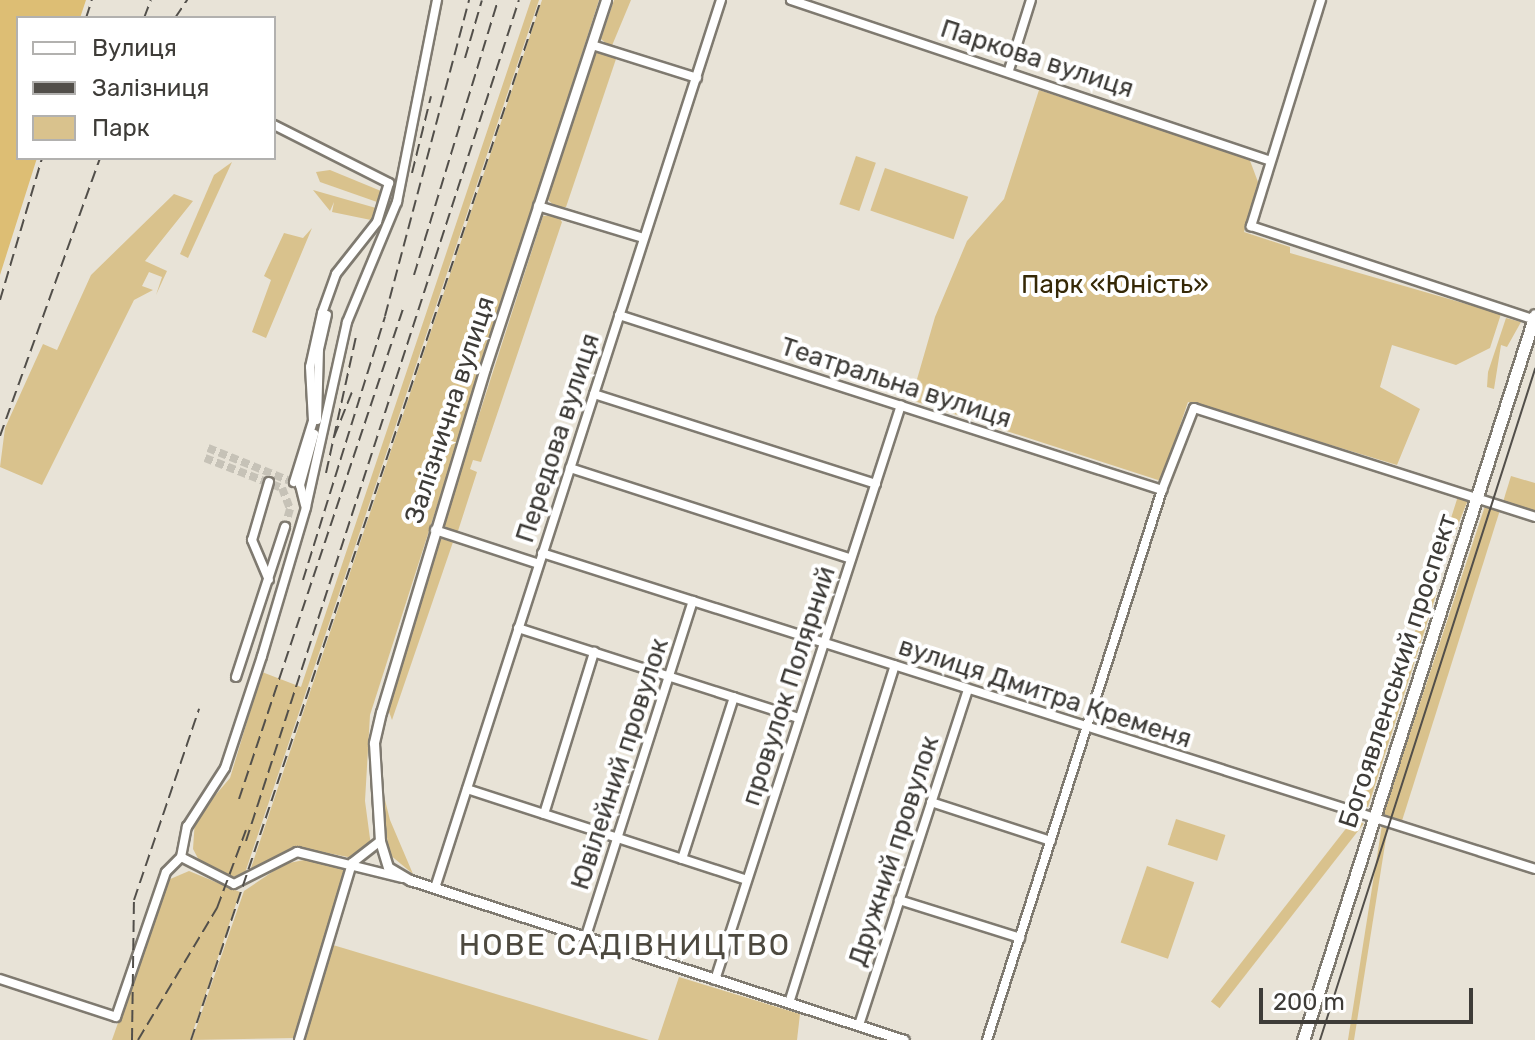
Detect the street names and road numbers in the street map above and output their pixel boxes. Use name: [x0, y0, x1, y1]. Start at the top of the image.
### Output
street label: Паркова вулиця: [937, 13, 1137, 105]
street label: Залізнична вулиця: [399, 293, 501, 527]
street label: Передова вулиця: [509, 329, 607, 547]
street label: Театральна вулиця: [777, 331, 1015, 435]
street label: Богоявленський проспект: [1332, 510, 1464, 832]
street label: провулок Полярний: [736, 562, 842, 810]
street label: вулиця Дмитра Кременя: [895, 631, 1195, 755]
street label: Ювілейний провулок: [565, 634, 675, 894]
street label: Дружний провулок: [842, 732, 946, 970]

